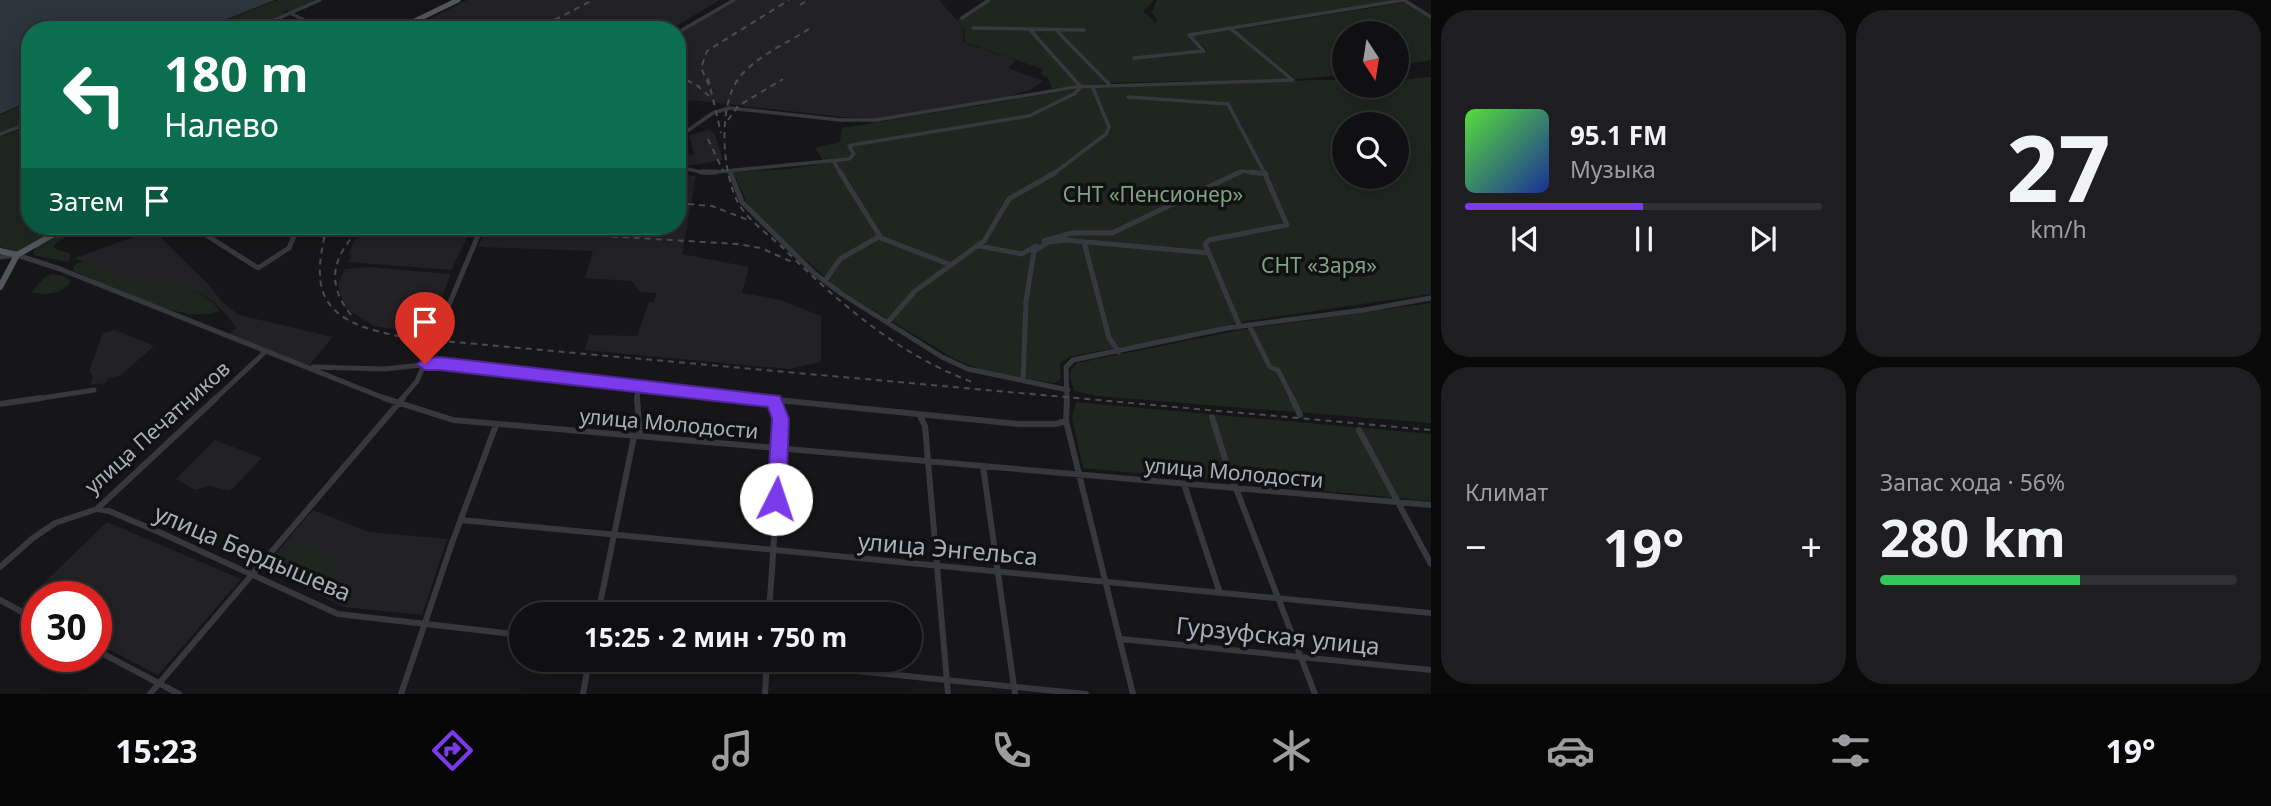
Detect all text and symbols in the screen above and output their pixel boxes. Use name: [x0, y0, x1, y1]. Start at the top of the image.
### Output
north arrow: [1332, 21, 1409, 98]
map controls: [1332, 21, 1409, 189]
text: 180 m: [164, 40, 309, 106]
icon: left: [49, 49, 140, 140]
text: Налево: [164, 103, 279, 146]
text: 27: [2006, 105, 2111, 229]
button: search: [1332, 112, 1409, 189]
text: 95.1 FM: [1570, 117, 1667, 153]
text: Музыка: [1570, 153, 1656, 185]
park label: СНТ «Пенсионер»: [1063, 180, 1243, 208]
icon: arrive: [138, 182, 176, 220]
text: Затем: [49, 183, 124, 219]
text: km/h: [2030, 213, 2087, 245]
icon: previous: [1506, 220, 1544, 258]
icon: pause: [1625, 220, 1663, 258]
icon: next: [1744, 220, 1782, 258]
park label: СНТ «Заря»: [1261, 251, 1377, 279]
pin: [395, 292, 455, 364]
icon: arrive: [406, 303, 444, 341]
street label: улица Печатников: [78, 354, 236, 500]
street label: улица Молодости: [578, 401, 760, 445]
street label: улица Молодости: [1143, 450, 1325, 494]
position arrow: [739, 462, 813, 536]
text: Запас хода · 56%: [1880, 466, 2065, 498]
text: Климат: [1465, 476, 1548, 508]
street label: улица Бердышева: [149, 496, 357, 608]
text: 280 km: [1880, 501, 2066, 572]
text: 19°: [1603, 511, 1684, 582]
text: −: [1465, 520, 1487, 572]
text: +: [1800, 520, 1822, 572]
street label: улица Энгельса: [857, 524, 1039, 572]
speed limit sign: 30: [21, 581, 112, 672]
street label: Гурзуфская улица: [1174, 608, 1382, 662]
text: 15:25 · 2 мин · 750 m: [584, 619, 847, 655]
icon: directions: [428, 726, 477, 775]
icon: music: [708, 726, 757, 775]
icon: phone: [987, 726, 1036, 775]
icon: climate: [1267, 726, 1316, 775]
icon: car: [1546, 726, 1595, 775]
icon: filters: [1826, 726, 1875, 775]
text: 15:23: [115, 729, 198, 772]
text: 19°: [2105, 729, 2156, 772]

